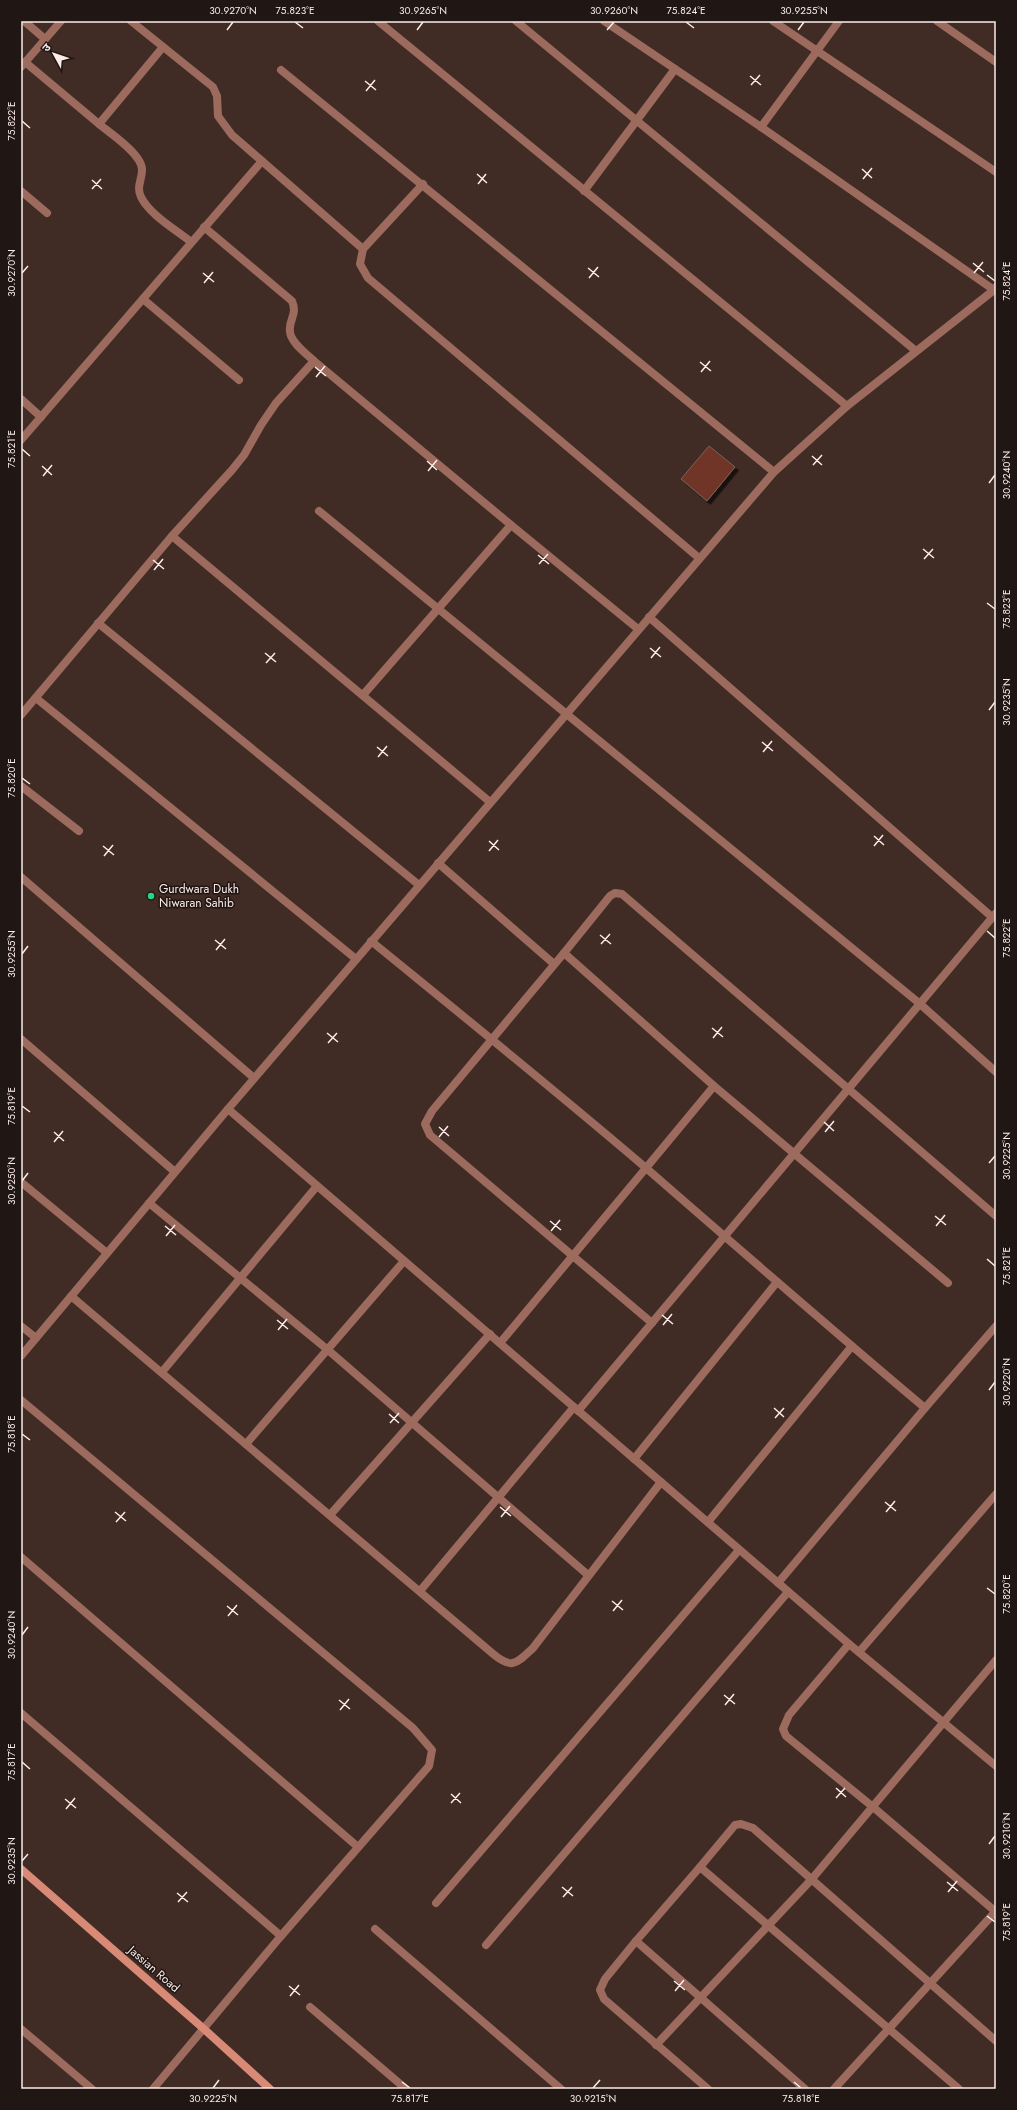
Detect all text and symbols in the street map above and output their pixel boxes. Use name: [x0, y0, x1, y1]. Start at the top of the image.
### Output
text: 30.9270°N: [209, 3, 257, 18]
text: 75.823°E: [276, 3, 314, 18]
text: 30.9265°N: [399, 3, 447, 18]
text: 30.9260°N: [590, 3, 638, 18]
text: 75.824°E: [666, 3, 706, 18]
text: 30.9255°N: [780, 3, 828, 18]
north arrow: [34, 34, 74, 74]
text: उ: [38, 40, 55, 55]
text: 75.822°E: [4, 101, 19, 141]
text: 30.9270°N: [4, 249, 19, 297]
text: 75.824°E: [999, 261, 1014, 301]
text: 75.821°E: [4, 430, 19, 468]
text: 30.9240°N: [999, 451, 1014, 499]
text: 75.823°E: [999, 590, 1014, 628]
text: 30.9235°N: [999, 678, 1014, 726]
text: 75.820°E: [4, 758, 19, 798]
place label: Gurdwara Dukh Niwaran Sahib: [159, 880, 239, 912]
marker: Gurdwara Dukh Niwaran Sahib: [146, 891, 156, 901]
text: 75.822°E: [999, 918, 1014, 958]
text: 30.9255°N: [4, 930, 19, 978]
text: 75.819°E: [4, 1087, 19, 1125]
text: 30.9225°N: [999, 1132, 1014, 1180]
text: 30.9250°N: [4, 1157, 19, 1205]
text: 75.821°E: [999, 1247, 1014, 1285]
text: 30.9220°N: [999, 1358, 1014, 1406]
text: 75.818°E: [4, 1415, 19, 1453]
text: 75.820°E: [999, 1574, 1014, 1614]
text: 30.9240°N: [4, 1611, 19, 1659]
text: 75.817°E: [4, 1743, 19, 1781]
text: 30.9210°N: [999, 1813, 1014, 1859]
text: 30.9235°N: [4, 1837, 19, 1885]
text: 75.819°E: [999, 1903, 1014, 1941]
street label: Jassian Road: [123, 1940, 184, 1996]
text: 30.9225°N: [189, 2091, 237, 2106]
text: 75.817°E: [391, 2091, 429, 2106]
text: 30.9215°N: [570, 2091, 616, 2106]
text: 75.818°E: [782, 2091, 820, 2106]

